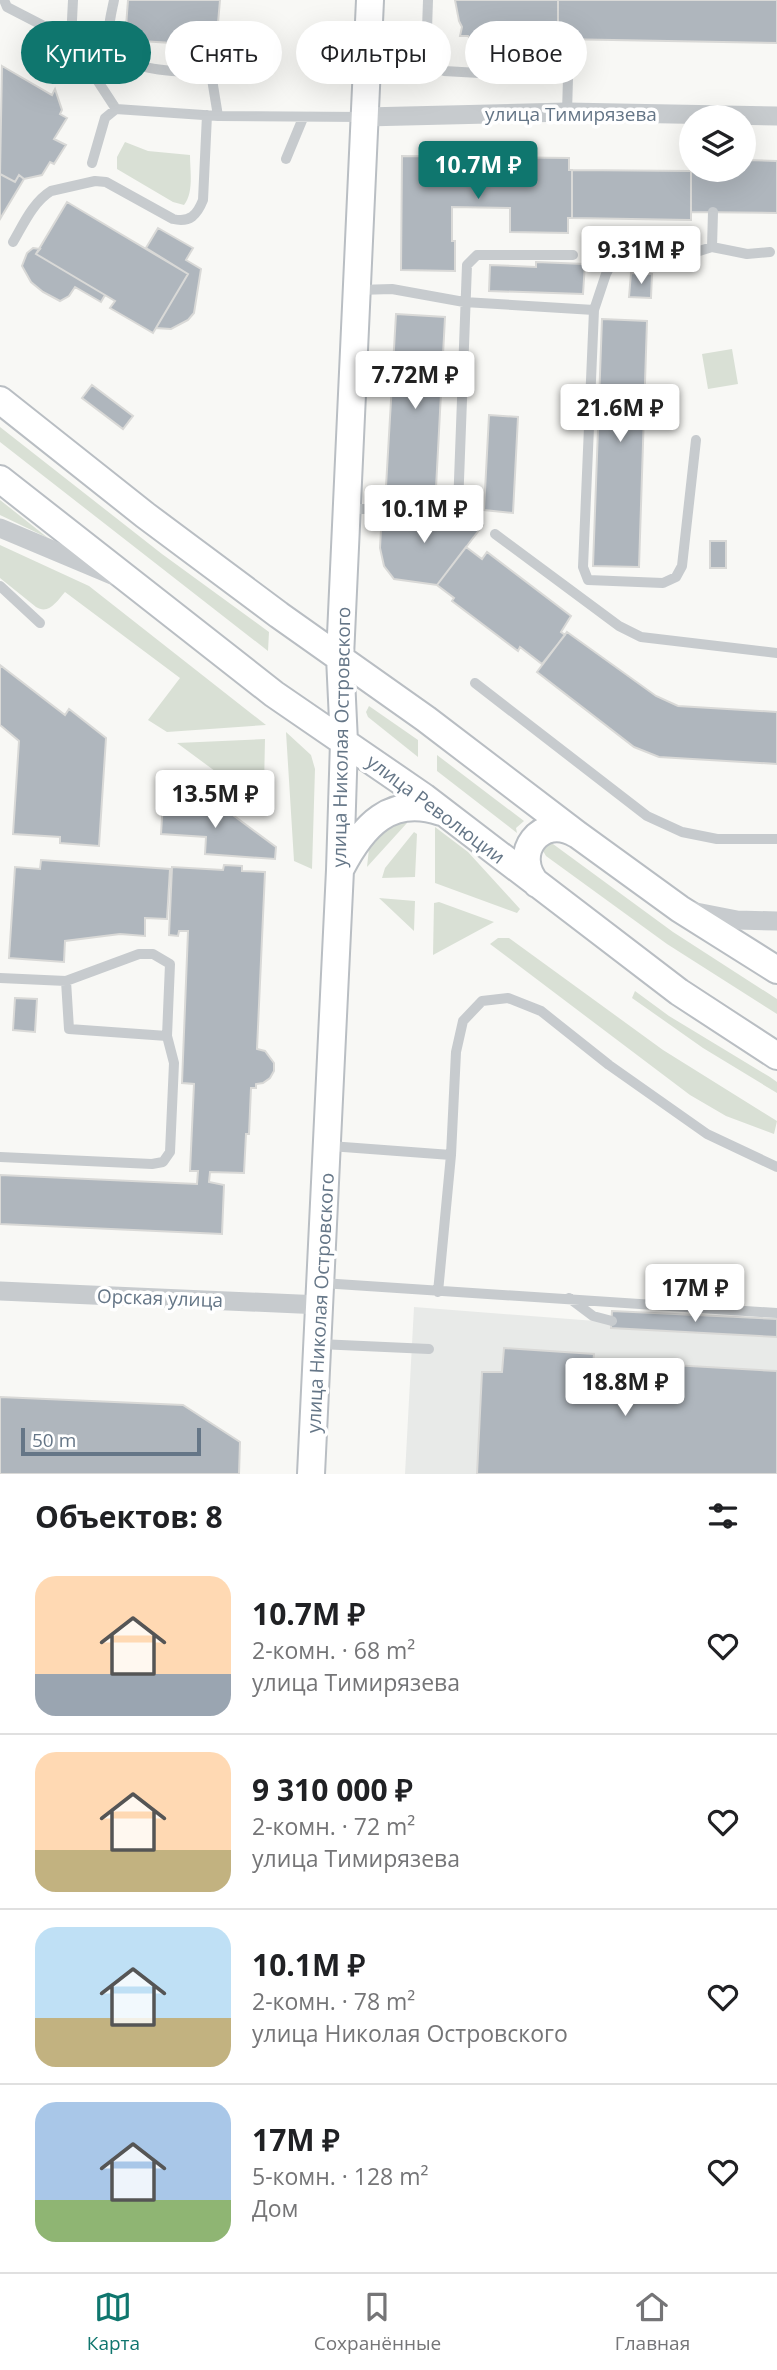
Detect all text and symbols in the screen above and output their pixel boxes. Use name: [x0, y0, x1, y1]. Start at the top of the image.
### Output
chip: Купить: [21, 21, 151, 84]
chip: Снять: [165, 21, 282, 84]
chip: Фильтры: [296, 21, 451, 84]
chip: Новое: [465, 21, 587, 84]
street label: улица Тимирязева: [485, 101, 657, 127]
map controls: [679, 105, 756, 182]
button: layers: [679, 105, 756, 182]
pin: 10.7M ₽: [413, 142, 543, 201]
text: 10.7M ₽: [434, 148, 522, 180]
pin: 9.31M ₽: [576, 226, 706, 286]
text: 9.31M ₽: [597, 233, 685, 265]
pin: 7.72M ₽: [350, 352, 480, 411]
text: 7.72M ₽: [371, 358, 459, 390]
pin: 21.6M ₽: [555, 384, 685, 444]
text: 21.6M ₽: [576, 391, 664, 423]
pin: 10.1M ₽: [359, 486, 489, 545]
text: 10.1M ₽: [380, 492, 468, 524]
street label: улица Николая Островского: [326, 606, 356, 868]
street label: улица Революции: [361, 748, 511, 870]
pin: 13.5M ₽: [150, 770, 280, 830]
text: 13.5M ₽: [171, 777, 259, 809]
street label: улица Николая Островского: [300, 1172, 340, 1434]
pin: 17M ₽: [646, 1264, 744, 1324]
text: 17M ₽: [661, 1271, 729, 1303]
street label: Орская улица: [96, 1283, 224, 1313]
pin: 18.8M ₽: [560, 1358, 690, 1418]
text: 18.8M ₽: [581, 1365, 669, 1397]
scale bar: [21, 1425, 201, 1457]
text: 50 m: [32, 1427, 76, 1453]
text: Объектов: 8: [35, 1496, 223, 1537]
icon: filters: [704, 1497, 742, 1535]
text: 10.7M ₽: [252, 1593, 366, 1634]
icon: home: [91, 1604, 175, 1688]
icon: heart: [704, 1627, 742, 1665]
text: 2-комн. · 68 m²: [252, 1634, 415, 1666]
text: улица Тимирязева: [252, 1666, 460, 1698]
text: 9 310 000 ₽: [252, 1769, 413, 1810]
icon: home: [91, 1780, 175, 1864]
icon: heart: [704, 1803, 742, 1841]
text: 2-комн. · 72 m²: [252, 1810, 415, 1842]
text: улица Тимирязева: [252, 1842, 460, 1874]
text: 10.1M ₽: [252, 1944, 366, 1985]
icon: home: [91, 1955, 175, 2039]
icon: heart: [704, 1978, 742, 2016]
text: 2-комн. · 78 m²: [252, 1985, 415, 2017]
text: улица Николая Островского: [252, 2017, 568, 2049]
text: 17M ₽: [252, 2119, 340, 2160]
icon: home: [91, 2130, 175, 2214]
icon: heart: [704, 2153, 742, 2191]
text: 5-комн. · 128 m²: [252, 2160, 428, 2192]
text: Дом: [252, 2192, 298, 2224]
tab: Карта: [87, 2288, 140, 2356]
tab: Сохранённые: [314, 2288, 441, 2356]
tab: Главная: [615, 2288, 690, 2356]

